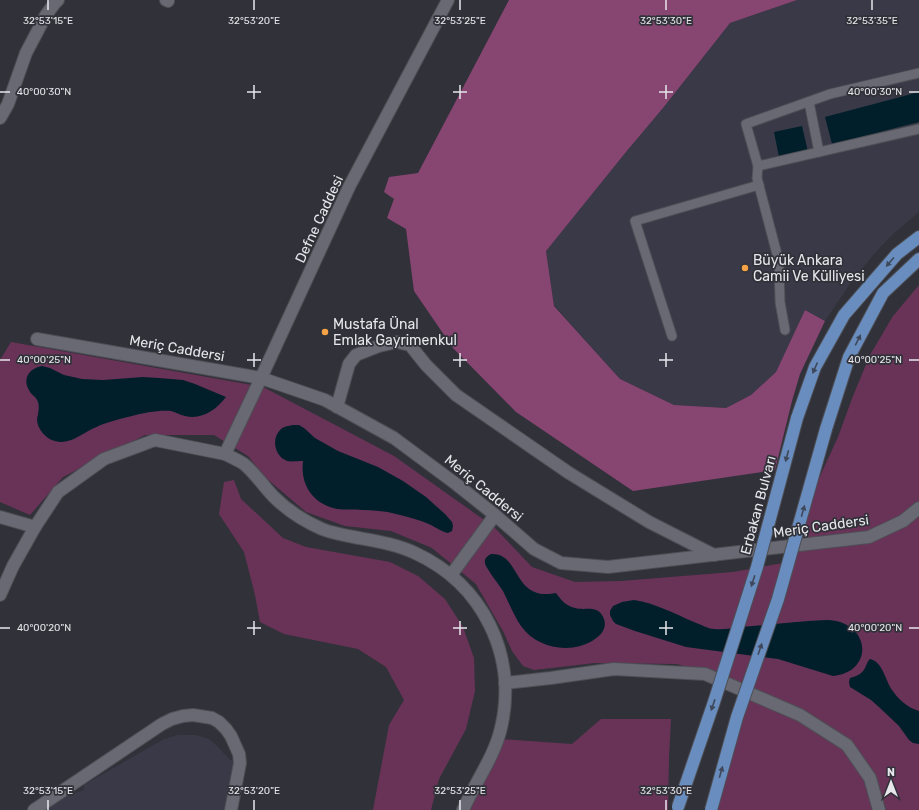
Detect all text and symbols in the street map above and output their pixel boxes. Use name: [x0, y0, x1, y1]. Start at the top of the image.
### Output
text: 32°53'15"E: [23, 15, 73, 27]
text: 32°53'20"E: [228, 15, 280, 27]
text: 32°53'25"E: [434, 15, 486, 27]
text: 32°53'30"E: [640, 15, 692, 27]
text: 32°53'35"E: [846, 15, 898, 27]
text: 40°00'30"N: [17, 86, 71, 98]
text: 40°00'30"N: [848, 86, 902, 98]
street label: Defne Caddesi: [292, 173, 347, 266]
place label: Büyük Ankara Camii Ve Külliyesi: [753, 252, 865, 285]
one-way arrow: [886, 258, 895, 267]
marker: Büyük Ankara Camii Ve Külliyesi: [740, 263, 750, 273]
place label: Mustafa Ünal Emlak Gayrimenkul: [333, 316, 457, 349]
marker: Mustafa Ünal Emlak Gayrimenkul: [320, 327, 330, 337]
street label: Meriç Caddersi: [128, 332, 226, 365]
one-way arrow: [855, 334, 862, 346]
text: 40°00'25"N: [17, 354, 71, 366]
text: 40°00'25"N: [848, 354, 902, 366]
one-way arrow: [812, 362, 818, 373]
one-way arrow: [784, 450, 790, 462]
street label: Meriç Caddersi: [441, 452, 526, 525]
street label: Erbakan Bulvarı: [737, 454, 780, 556]
one-way arrow: [800, 505, 806, 517]
street label: Meriç Caddersi: [772, 511, 870, 542]
one-way arrow: [750, 576, 756, 588]
text: 40°00'20"N: [17, 622, 71, 634]
text: 40°00'20"N: [848, 622, 902, 634]
one-way arrow: [758, 642, 764, 654]
one-way arrow: [710, 700, 716, 712]
north arrow: [871, 762, 911, 802]
one-way arrow: [718, 766, 724, 778]
text: N: [887, 766, 895, 779]
text: 32°53'15"E: [23, 785, 73, 797]
text: 32°53'20"E: [228, 785, 280, 797]
text: 32°53'25"E: [434, 785, 486, 797]
text: 32°53'30"E: [640, 785, 692, 797]

